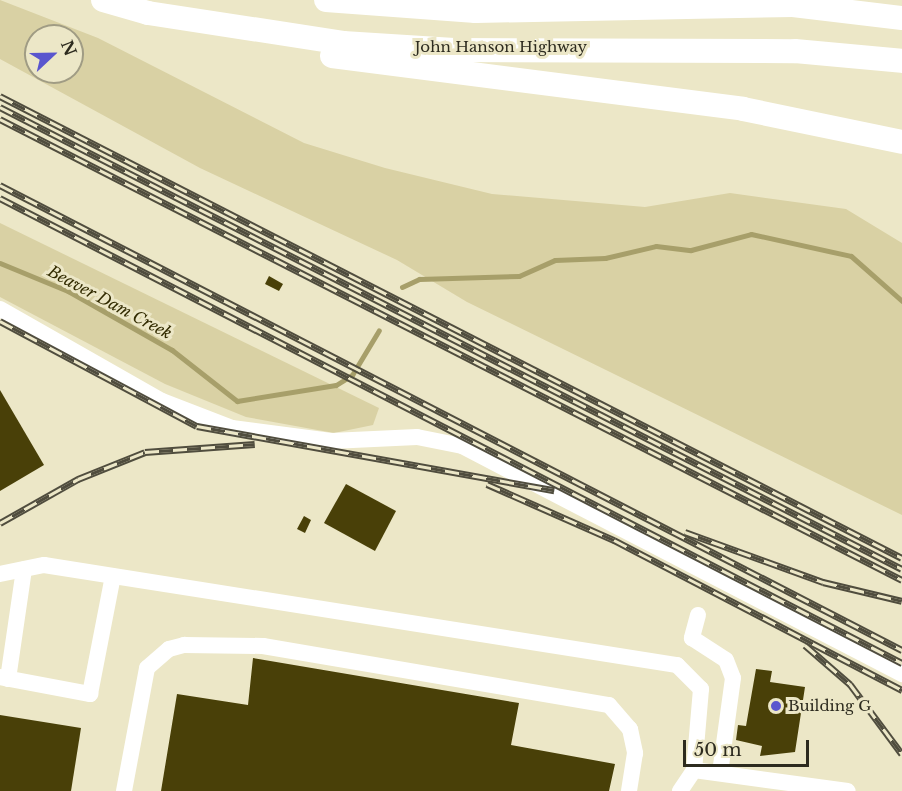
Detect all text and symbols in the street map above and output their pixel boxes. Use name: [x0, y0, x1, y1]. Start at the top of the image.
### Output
north arrow: [24, 24, 84, 84]
text: N: [57, 37, 81, 59]
street label: John Hanson Highway: [415, 38, 587, 56]
water label: Beaver Dam Creek: [44, 261, 176, 343]
place label: Building G: [788, 697, 871, 715]
marker: Building G: [769, 699, 783, 713]
scale bar: [686, 728, 812, 766]
text: 50 m: [694, 739, 742, 761]

